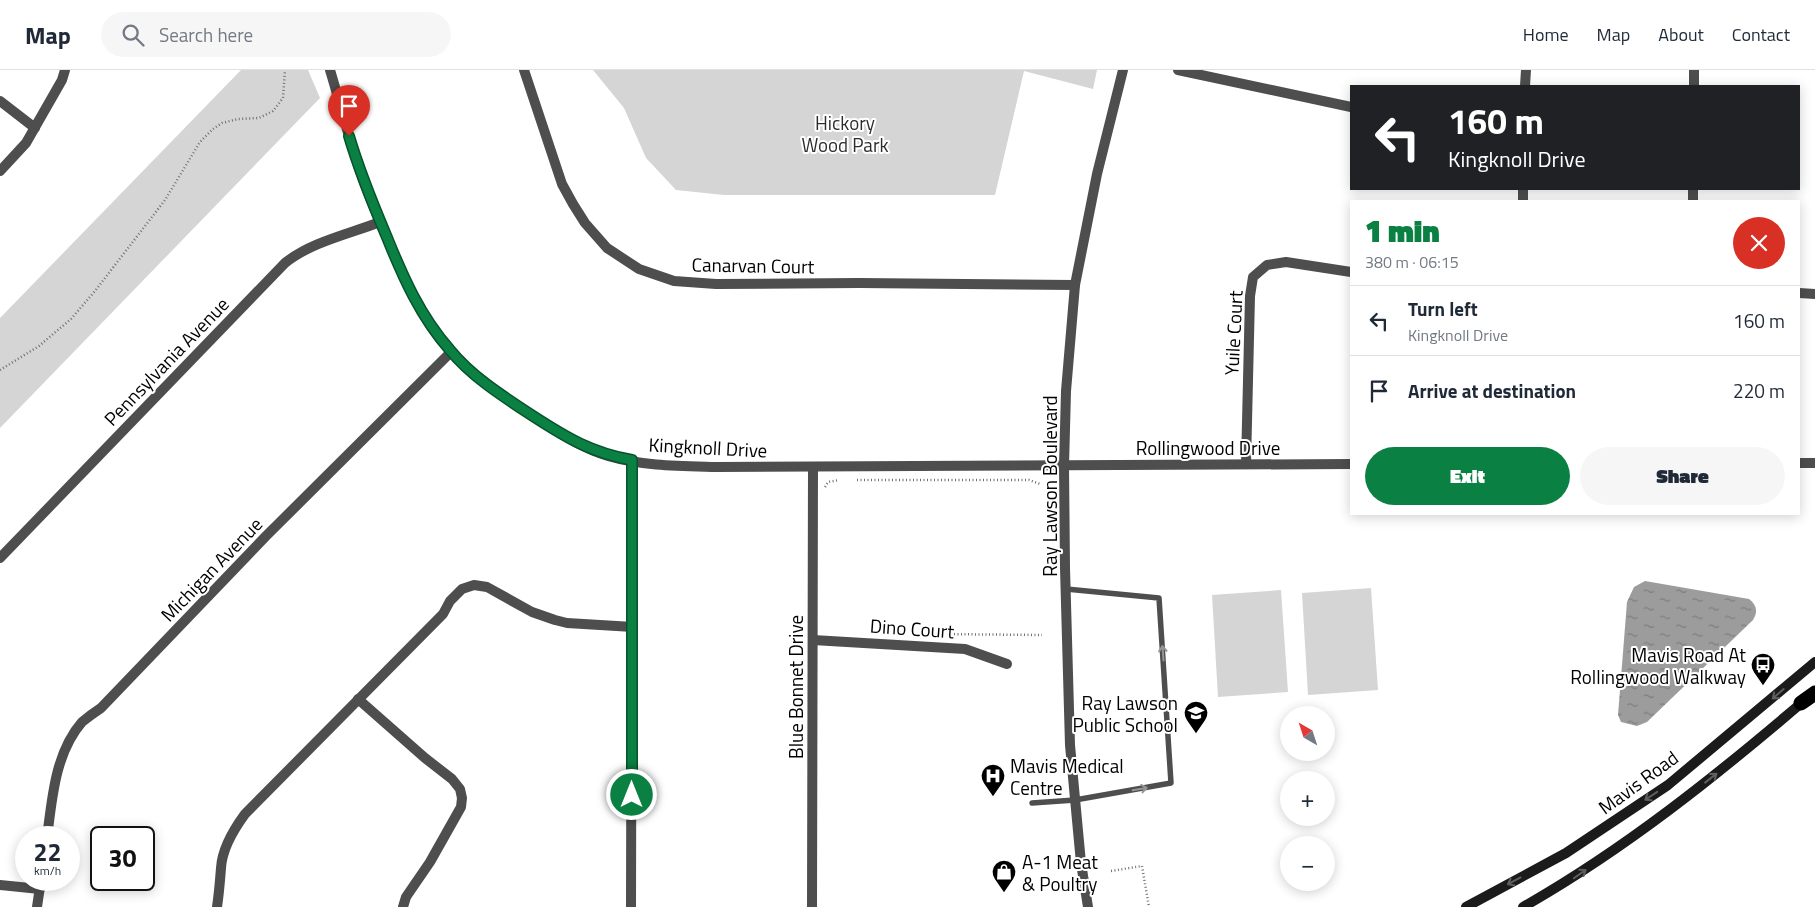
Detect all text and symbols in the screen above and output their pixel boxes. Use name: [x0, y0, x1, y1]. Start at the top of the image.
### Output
search box: [101, 12, 451, 57]
text: Map: [25, 17, 71, 53]
text: Search here: [159, 20, 253, 49]
icon: search: [119, 21, 147, 49]
text: Home: [1523, 21, 1569, 48]
text: Map: [1597, 21, 1630, 48]
text: About: [1658, 21, 1704, 48]
text: Contact: [1732, 21, 1790, 48]
pin: [328, 85, 370, 136]
icon: arrive: [335, 92, 363, 120]
text: 160 m: [1448, 94, 1544, 148]
icon: left: [1365, 105, 1430, 170]
park label: Hickory Wood Park: [801, 108, 889, 159]
text: Kingknoll Drive: [1448, 142, 1586, 176]
text: 1 min: [1365, 208, 1440, 254]
button: close: [1733, 217, 1785, 269]
street label: Canarvan Court: [691, 249, 815, 281]
text: 380 m · 06:15: [1365, 250, 1459, 274]
street label: Yuile Court: [1216, 289, 1250, 376]
street label: Pennsylvania Avenue: [97, 290, 235, 432]
text: Turn left: [1408, 294, 1478, 323]
text: 160 m: [1733, 306, 1785, 335]
icon: left: [1365, 307, 1393, 335]
text: Kingknoll Drive: [1408, 323, 1508, 347]
text: Arrive at destination: [1408, 376, 1576, 405]
text: 220 m: [1733, 376, 1785, 405]
icon: arrive: [1365, 377, 1393, 405]
street label: Ray Lawson Boulevard: [1035, 395, 1064, 577]
street label: Kingknoll Drive: [648, 429, 768, 465]
street label: Rollingwood Drive: [1136, 433, 1280, 462]
button: Exit: [1365, 447, 1570, 505]
button: Share: [1580, 447, 1785, 505]
street label: Michigan Avenue: [153, 510, 269, 628]
street label: Dino Court: [869, 611, 955, 645]
street label: Blue Bonnet Drive: [781, 615, 810, 759]
place label: Mavis Road At Rollingwood Walkway: [1570, 640, 1746, 691]
one-way arrow: [1158, 645, 1167, 661]
bus stop icon: Mavis Road At Rollingwood Walkway: [1750, 652, 1776, 686]
place label: Ray Lawson Public School: [1072, 688, 1178, 739]
one-way arrow: [1772, 688, 1785, 699]
school or university icon: Ray Lawson Public School: [1183, 700, 1209, 734]
north arrow: [1280, 706, 1335, 761]
map controls: [1280, 706, 1335, 891]
street label: Mavis Road: [1592, 743, 1684, 821]
place label: Mavis Medical Centre: [1010, 751, 1124, 802]
hospital icon: Mavis Medical Centre: [980, 763, 1006, 797]
position arrow: [605, 768, 657, 820]
button: +: [1280, 771, 1335, 826]
one-way arrow: [1704, 772, 1717, 783]
one-way arrow: [1132, 783, 1148, 793]
one-way arrow: [1645, 791, 1659, 801]
speed limit sign: 30: [90, 826, 155, 891]
text: 22: [33, 833, 62, 871]
button: −: [1280, 836, 1335, 891]
place label: A-1 Meat & Poultry: [1022, 847, 1098, 898]
shop icon: A-1 Meat & Poultry: [991, 859, 1017, 893]
text: km/h: [34, 861, 61, 880]
one-way arrow: [1573, 869, 1587, 879]
one-way arrow: [1507, 877, 1521, 887]

